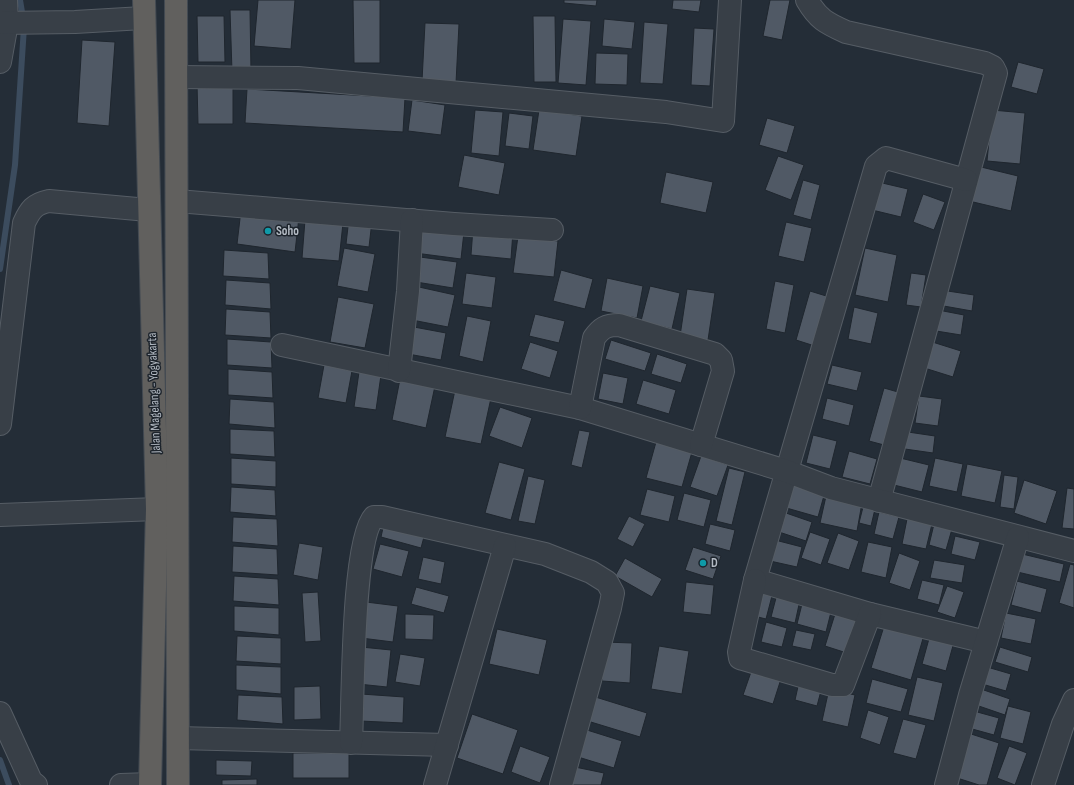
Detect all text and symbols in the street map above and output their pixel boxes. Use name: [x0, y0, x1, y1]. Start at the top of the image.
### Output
place label: Soho: [276, 223, 299, 239]
marker: Soho: [263, 226, 273, 236]
street label: Jalan Magelang - Yogyakarta: [144, 332, 164, 455]
place label: D: [711, 555, 718, 571]
marker: D: [698, 558, 708, 568]

